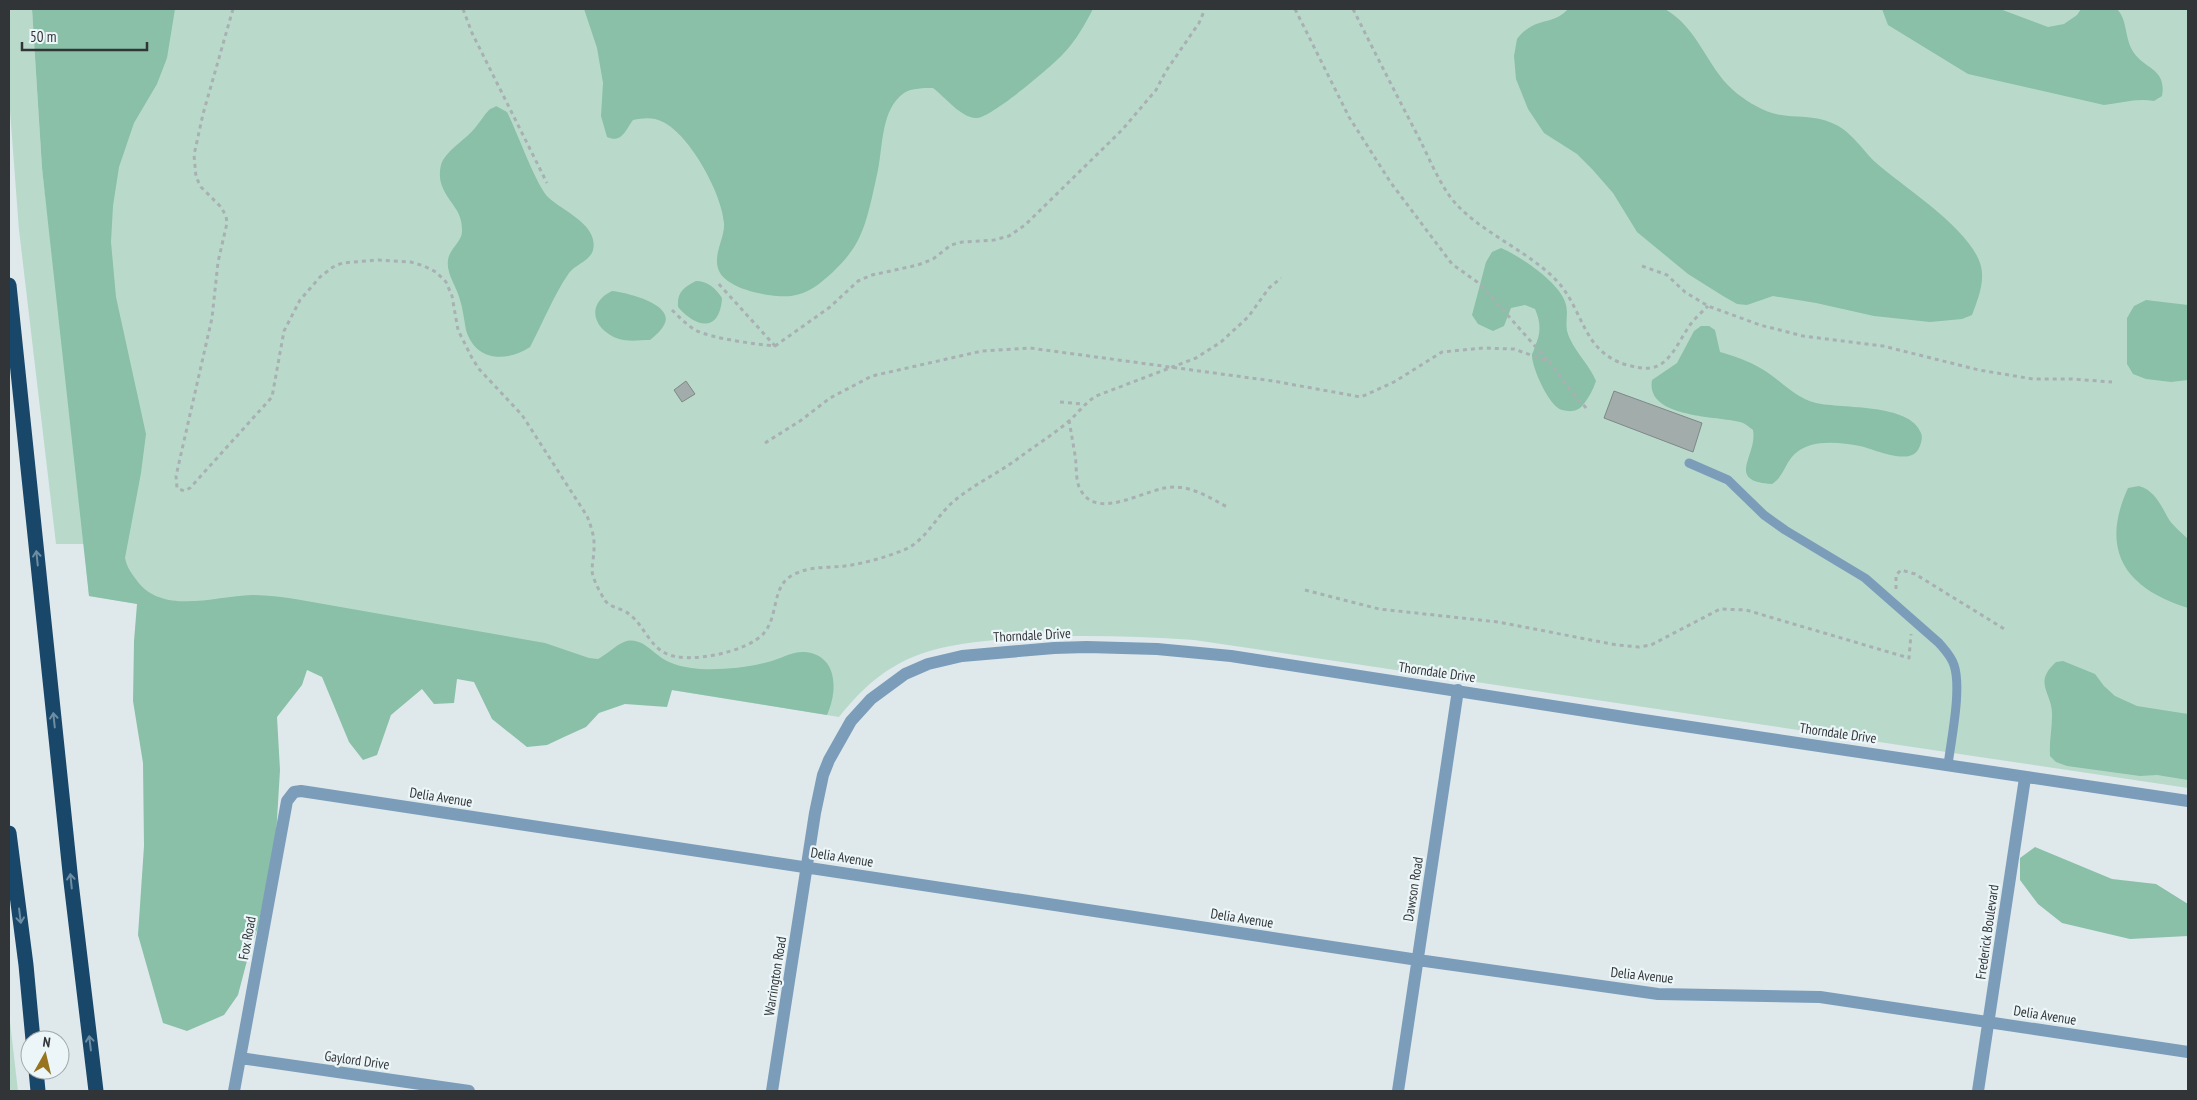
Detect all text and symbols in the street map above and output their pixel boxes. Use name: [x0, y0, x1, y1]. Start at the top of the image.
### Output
scale bar: [22, 20, 148, 52]
text: 50 m: [30, 27, 56, 46]
one-way arrow: [32, 551, 41, 567]
street label: Thorndale Drive: [993, 624, 1071, 646]
street label: Thorndale Drive: [1397, 658, 1477, 686]
one-way arrow: [49, 712, 59, 728]
street label: Thorndale Drive: [1798, 719, 1878, 747]
street label: Delia Avenue: [408, 783, 474, 811]
street label: Delia Avenue: [809, 843, 875, 871]
street label: Dawson Road: [1399, 855, 1427, 923]
one-way arrow: [66, 874, 76, 890]
street label: Frederick Boulevard: [1971, 883, 2003, 981]
street label: Delia Avenue: [1209, 904, 1275, 932]
one-way arrow: [15, 908, 25, 924]
street label: Fox Road: [234, 915, 260, 961]
street label: Warrington Road: [760, 935, 790, 1017]
street label: Delia Avenue: [1610, 963, 1674, 987]
street label: Delia Avenue: [2012, 1001, 2078, 1029]
north arrow: [20, 1030, 70, 1080]
text: N: [42, 1033, 52, 1052]
one-way arrow: [85, 1035, 95, 1051]
street label: Gaylord Drive: [323, 1047, 391, 1073]

